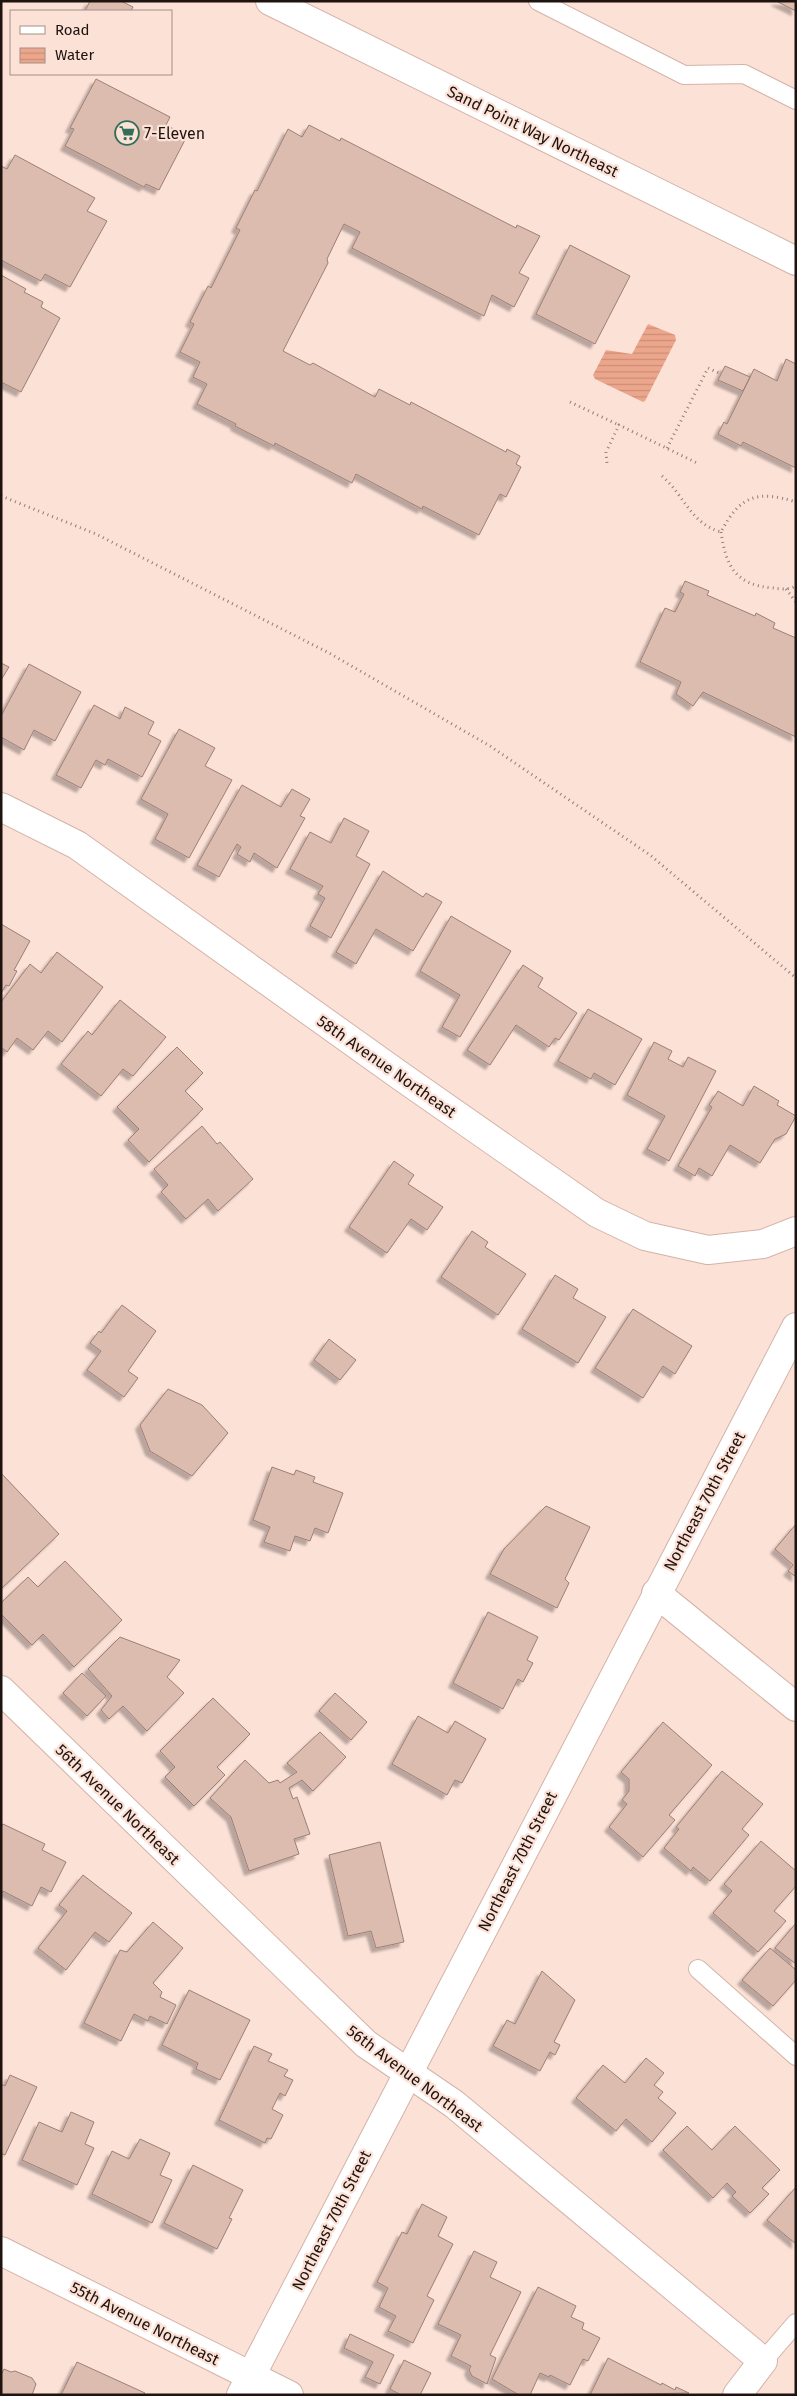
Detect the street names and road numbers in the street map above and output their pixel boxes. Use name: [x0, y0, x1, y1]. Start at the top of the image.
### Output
street label: Sand Point Way Northeast: [444, 82, 622, 181]
street label: 58th Avenue Northeast: [313, 1011, 460, 1122]
street label: Northeast 70th Street: [660, 1428, 749, 1574]
street label: 56th Avenue Northeast: [52, 1740, 184, 1869]
street label: Northeast 70th Street: [474, 1788, 561, 1935]
street label: 56th Avenue Northeast: [343, 2021, 487, 2136]
street label: Northeast 70th Street: [288, 2147, 375, 2294]
street label: 55th Avenue Northeast: [67, 2278, 223, 2369]

